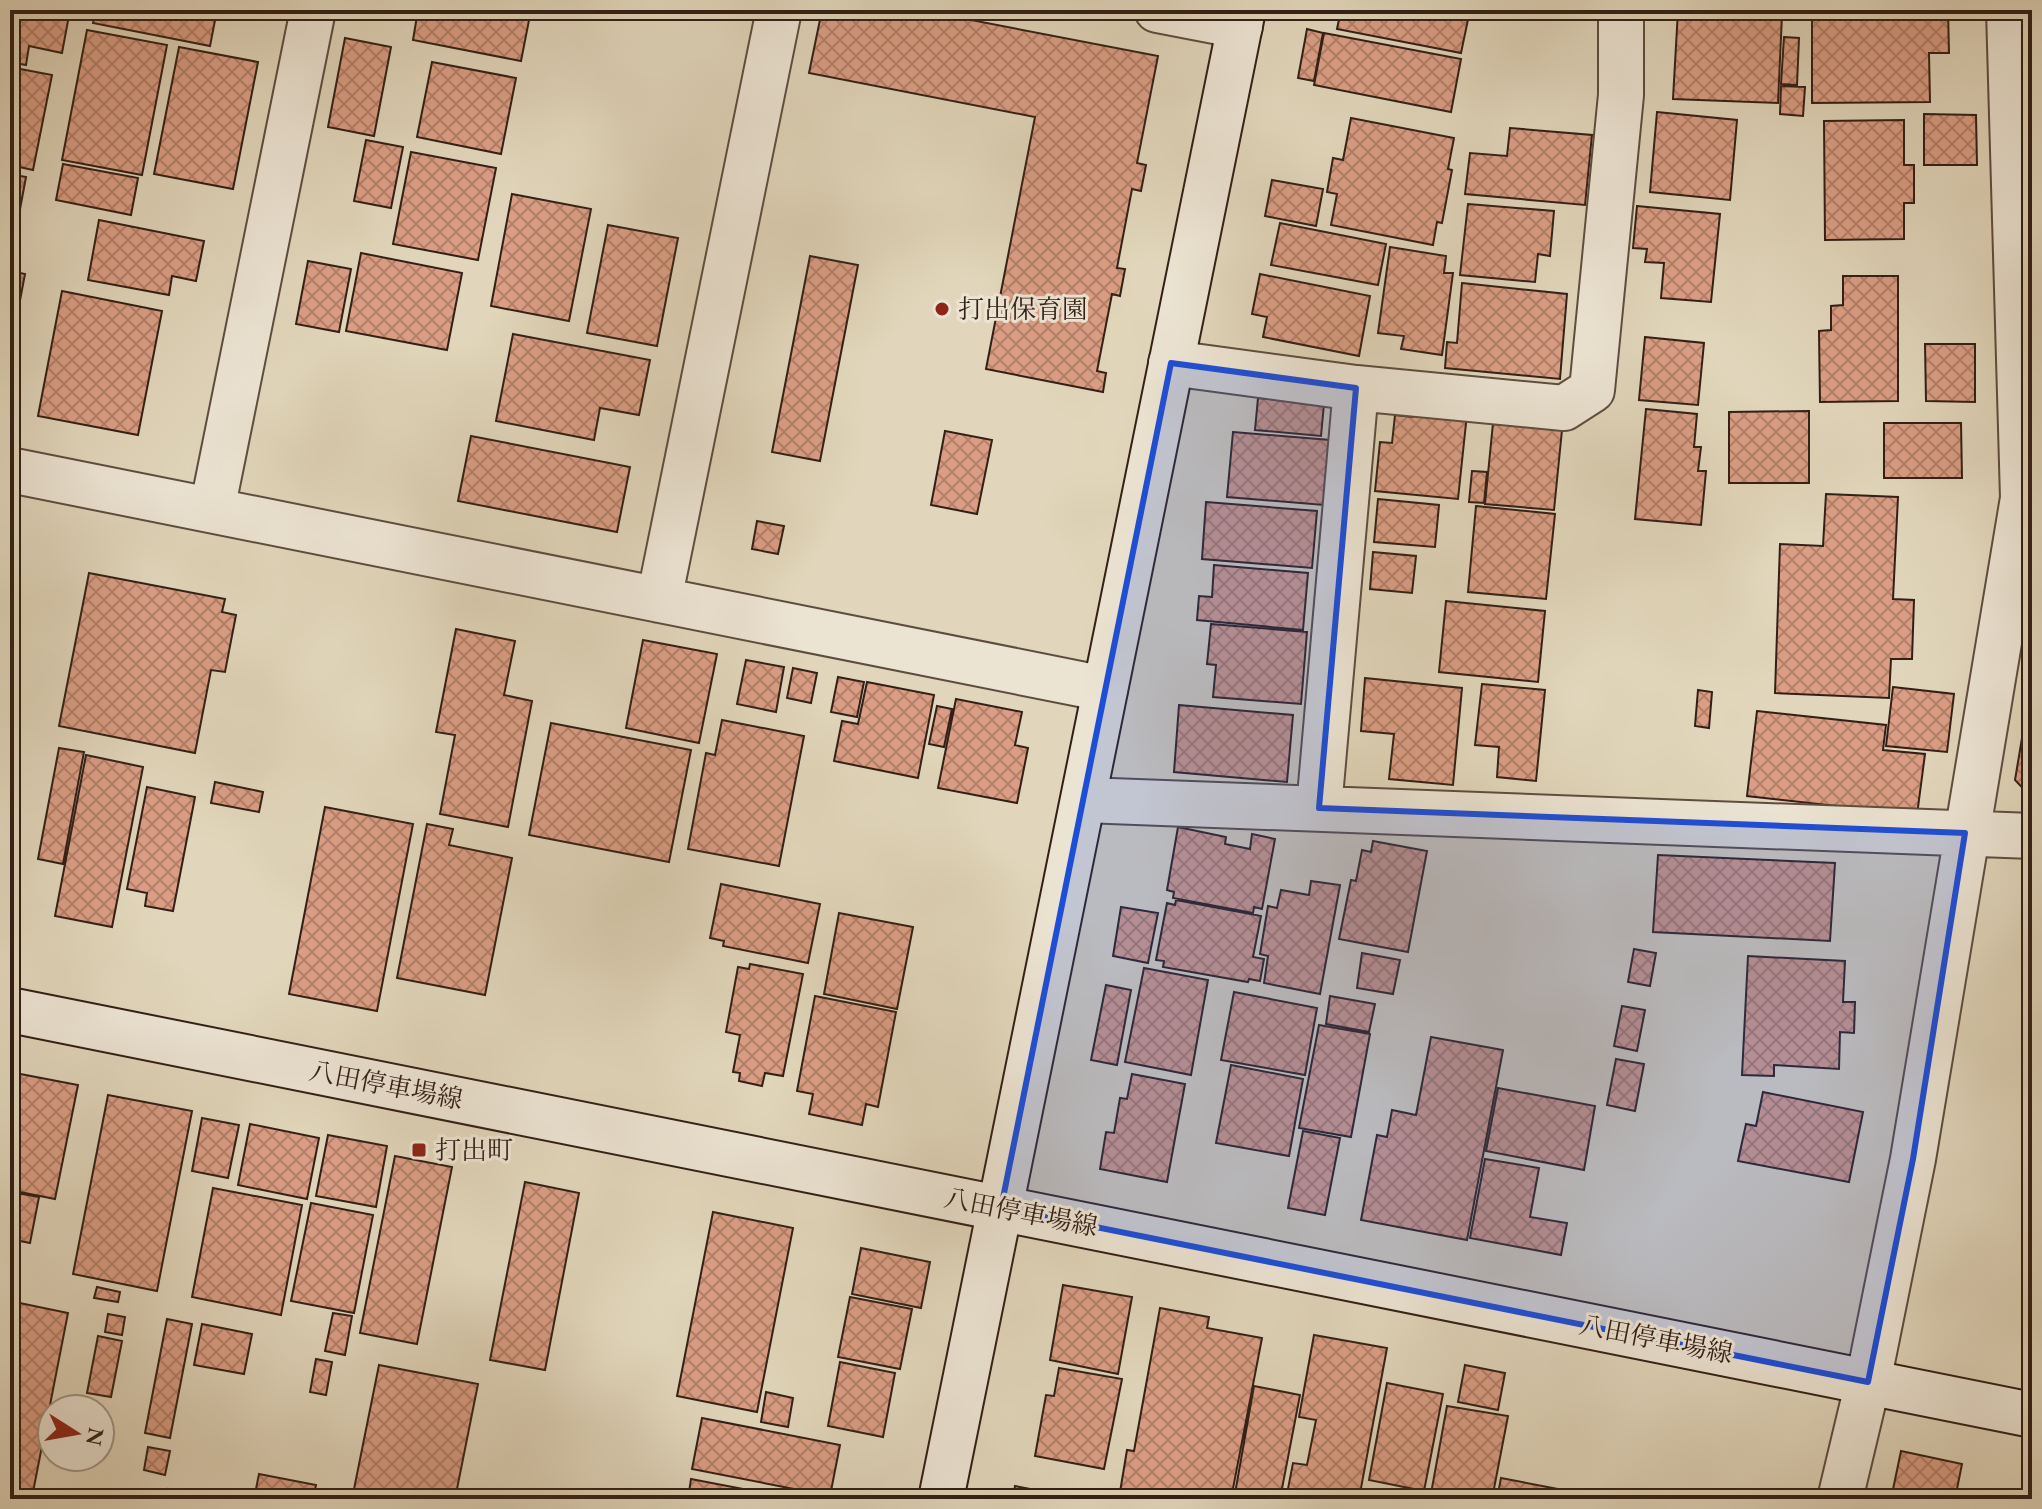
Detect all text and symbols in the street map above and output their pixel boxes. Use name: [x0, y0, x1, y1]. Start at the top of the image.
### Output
place label: 打出保育園: [958, 292, 1088, 326]
marker: 打出保育園: [933, 300, 951, 318]
street label: 八田停車場線: [306, 1053, 466, 1117]
place label: 打出町: [435, 1133, 513, 1167]
marker: 打出町: [410, 1141, 428, 1159]
street label: 八田停車場線: [941, 1180, 1101, 1244]
street label: 八田停車場線: [1576, 1307, 1736, 1371]
north arrow: [36, 1393, 116, 1473]
text: N: [79, 1425, 111, 1448]

